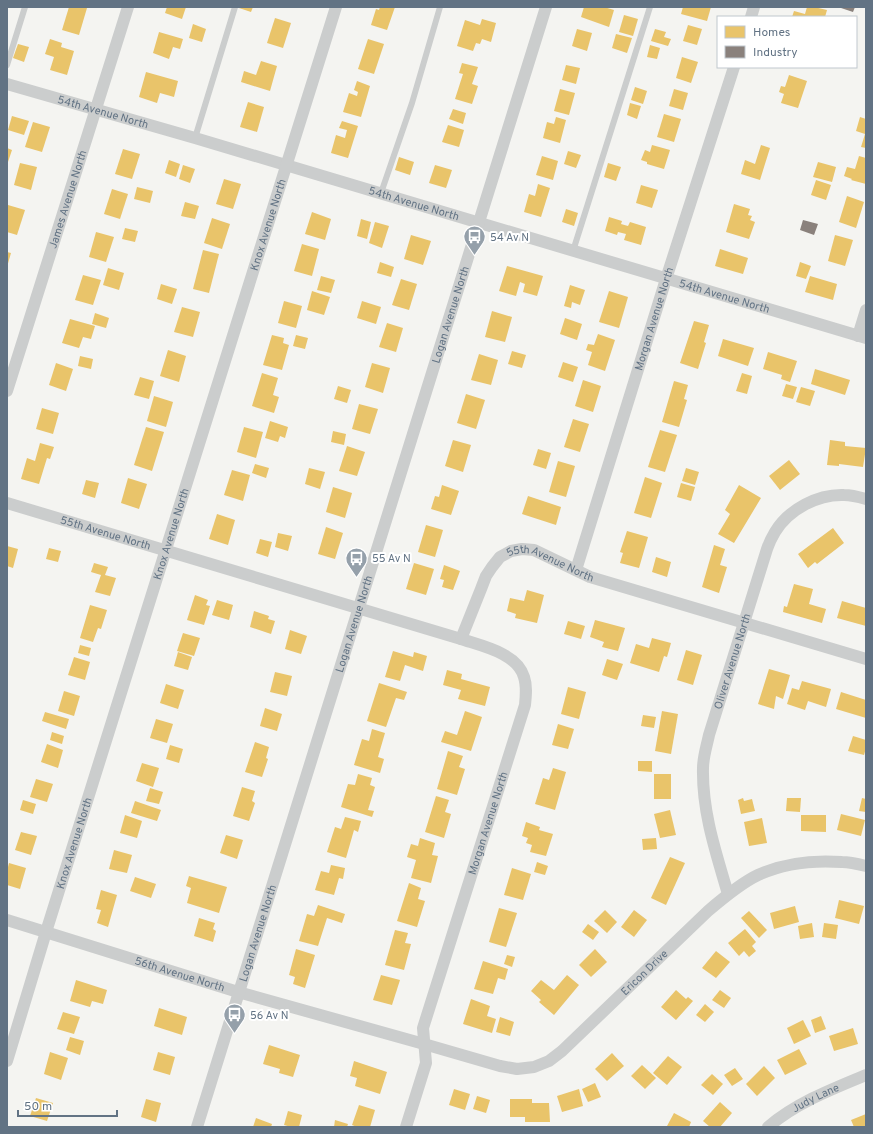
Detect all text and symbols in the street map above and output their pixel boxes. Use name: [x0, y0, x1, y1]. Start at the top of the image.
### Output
legend: [717, 16, 857, 68]
text: Homes: [753, 25, 790, 41]
text: Industry: [753, 45, 798, 61]
street label: 54th Avenue North: [56, 93, 150, 132]
street label: James Avenue North: [46, 149, 90, 251]
street label: Knox Avenue North: [248, 177, 290, 273]
street label: 54th Avenue North: [366, 184, 461, 224]
bus stop icon: 54 Av N: [462, 224, 488, 257]
place label: 54 Av N: [490, 231, 529, 245]
street label: Logan Avenue North: [429, 265, 473, 365]
street label: Morgan Avenue North: [632, 266, 677, 372]
street label: 54th Avenue North: [677, 277, 771, 317]
street label: Knox Avenue North: [151, 487, 193, 582]
street label: 55th Avenue North: [58, 513, 152, 554]
street label: 55th Avenue North: [504, 543, 595, 586]
bus stop icon: 55 Av N: [343, 545, 369, 578]
place label: 55 Av N: [372, 552, 411, 566]
street label: Logan Avenue North: [333, 574, 376, 674]
street label: Oliver Avenue North: [711, 612, 755, 711]
street label: Morgan Avenue North: [466, 770, 511, 877]
street label: Knox Avenue North: [54, 796, 96, 891]
street label: Logan Avenue North: [237, 883, 280, 984]
street label: Ericon Drive: [618, 947, 671, 999]
street label: 56th Avenue North: [133, 954, 226, 995]
bus stop icon: 56 Av N: [222, 1002, 248, 1035]
place label: 56 Av N: [250, 1009, 288, 1023]
street label: Judy Lane: [790, 1081, 842, 1116]
scale bar: [18, 1092, 117, 1118]
text: 50 m: [24, 1099, 52, 1115]

